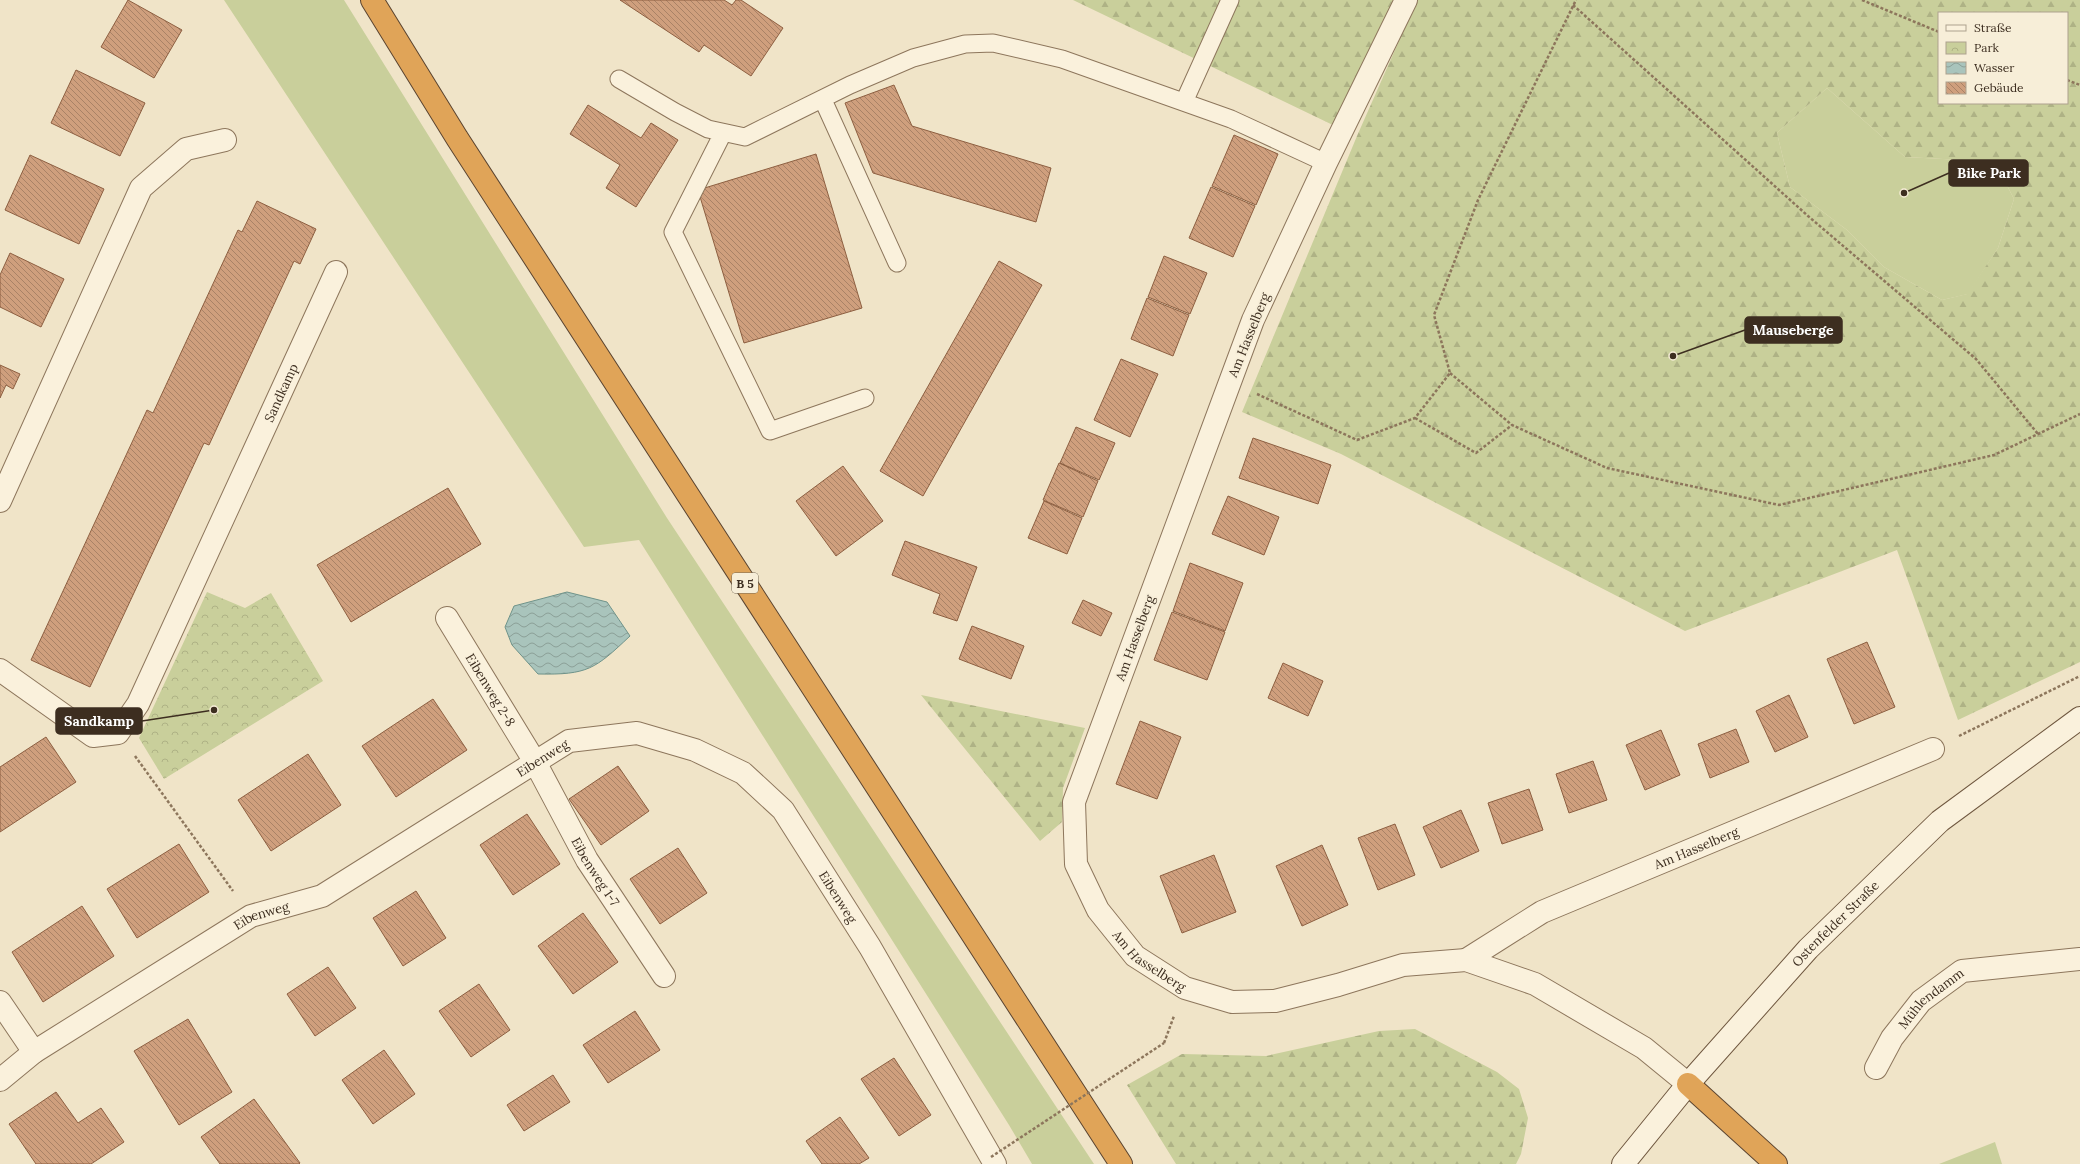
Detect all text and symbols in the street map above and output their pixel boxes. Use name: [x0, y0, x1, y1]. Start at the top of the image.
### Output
legend: [1938, 12, 2068, 104]
text: Straße: [1974, 20, 2012, 35]
text: Park: [1974, 40, 2000, 55]
text: Wasser: [1974, 60, 2015, 75]
text: Gebäude: [1974, 80, 2024, 95]
callout: Bike Park: [1949, 160, 2028, 186]
text: Bike Park: [1957, 164, 2022, 182]
street label: Am Hasselberg: [1224, 289, 1274, 381]
callout: Mauseberge: [1745, 317, 1842, 343]
text: Mauseberge: [1752, 321, 1834, 339]
street label: Sandkamp: [260, 360, 302, 425]
road number: B 5: [732, 573, 758, 593]
street label: Am Hasselberg: [1111, 592, 1159, 684]
street label: Eibenweg 2-8: [462, 650, 520, 729]
callout: Sandkamp: [56, 708, 142, 734]
text: Sandkamp: [64, 712, 134, 730]
street label: Eibenweg: [513, 735, 572, 781]
street label: Am Hasselberg: [1651, 822, 1742, 873]
street label: Eibenweg 1-7: [568, 834, 624, 909]
street label: Eibenweg: [815, 868, 861, 927]
street label: Ostenfelder Straße: [1788, 877, 1882, 970]
street label: Eibenweg: [230, 897, 292, 934]
street label: Am Hasselberg: [1108, 926, 1190, 995]
street label: Mühlendamm: [1894, 964, 1967, 1032]

